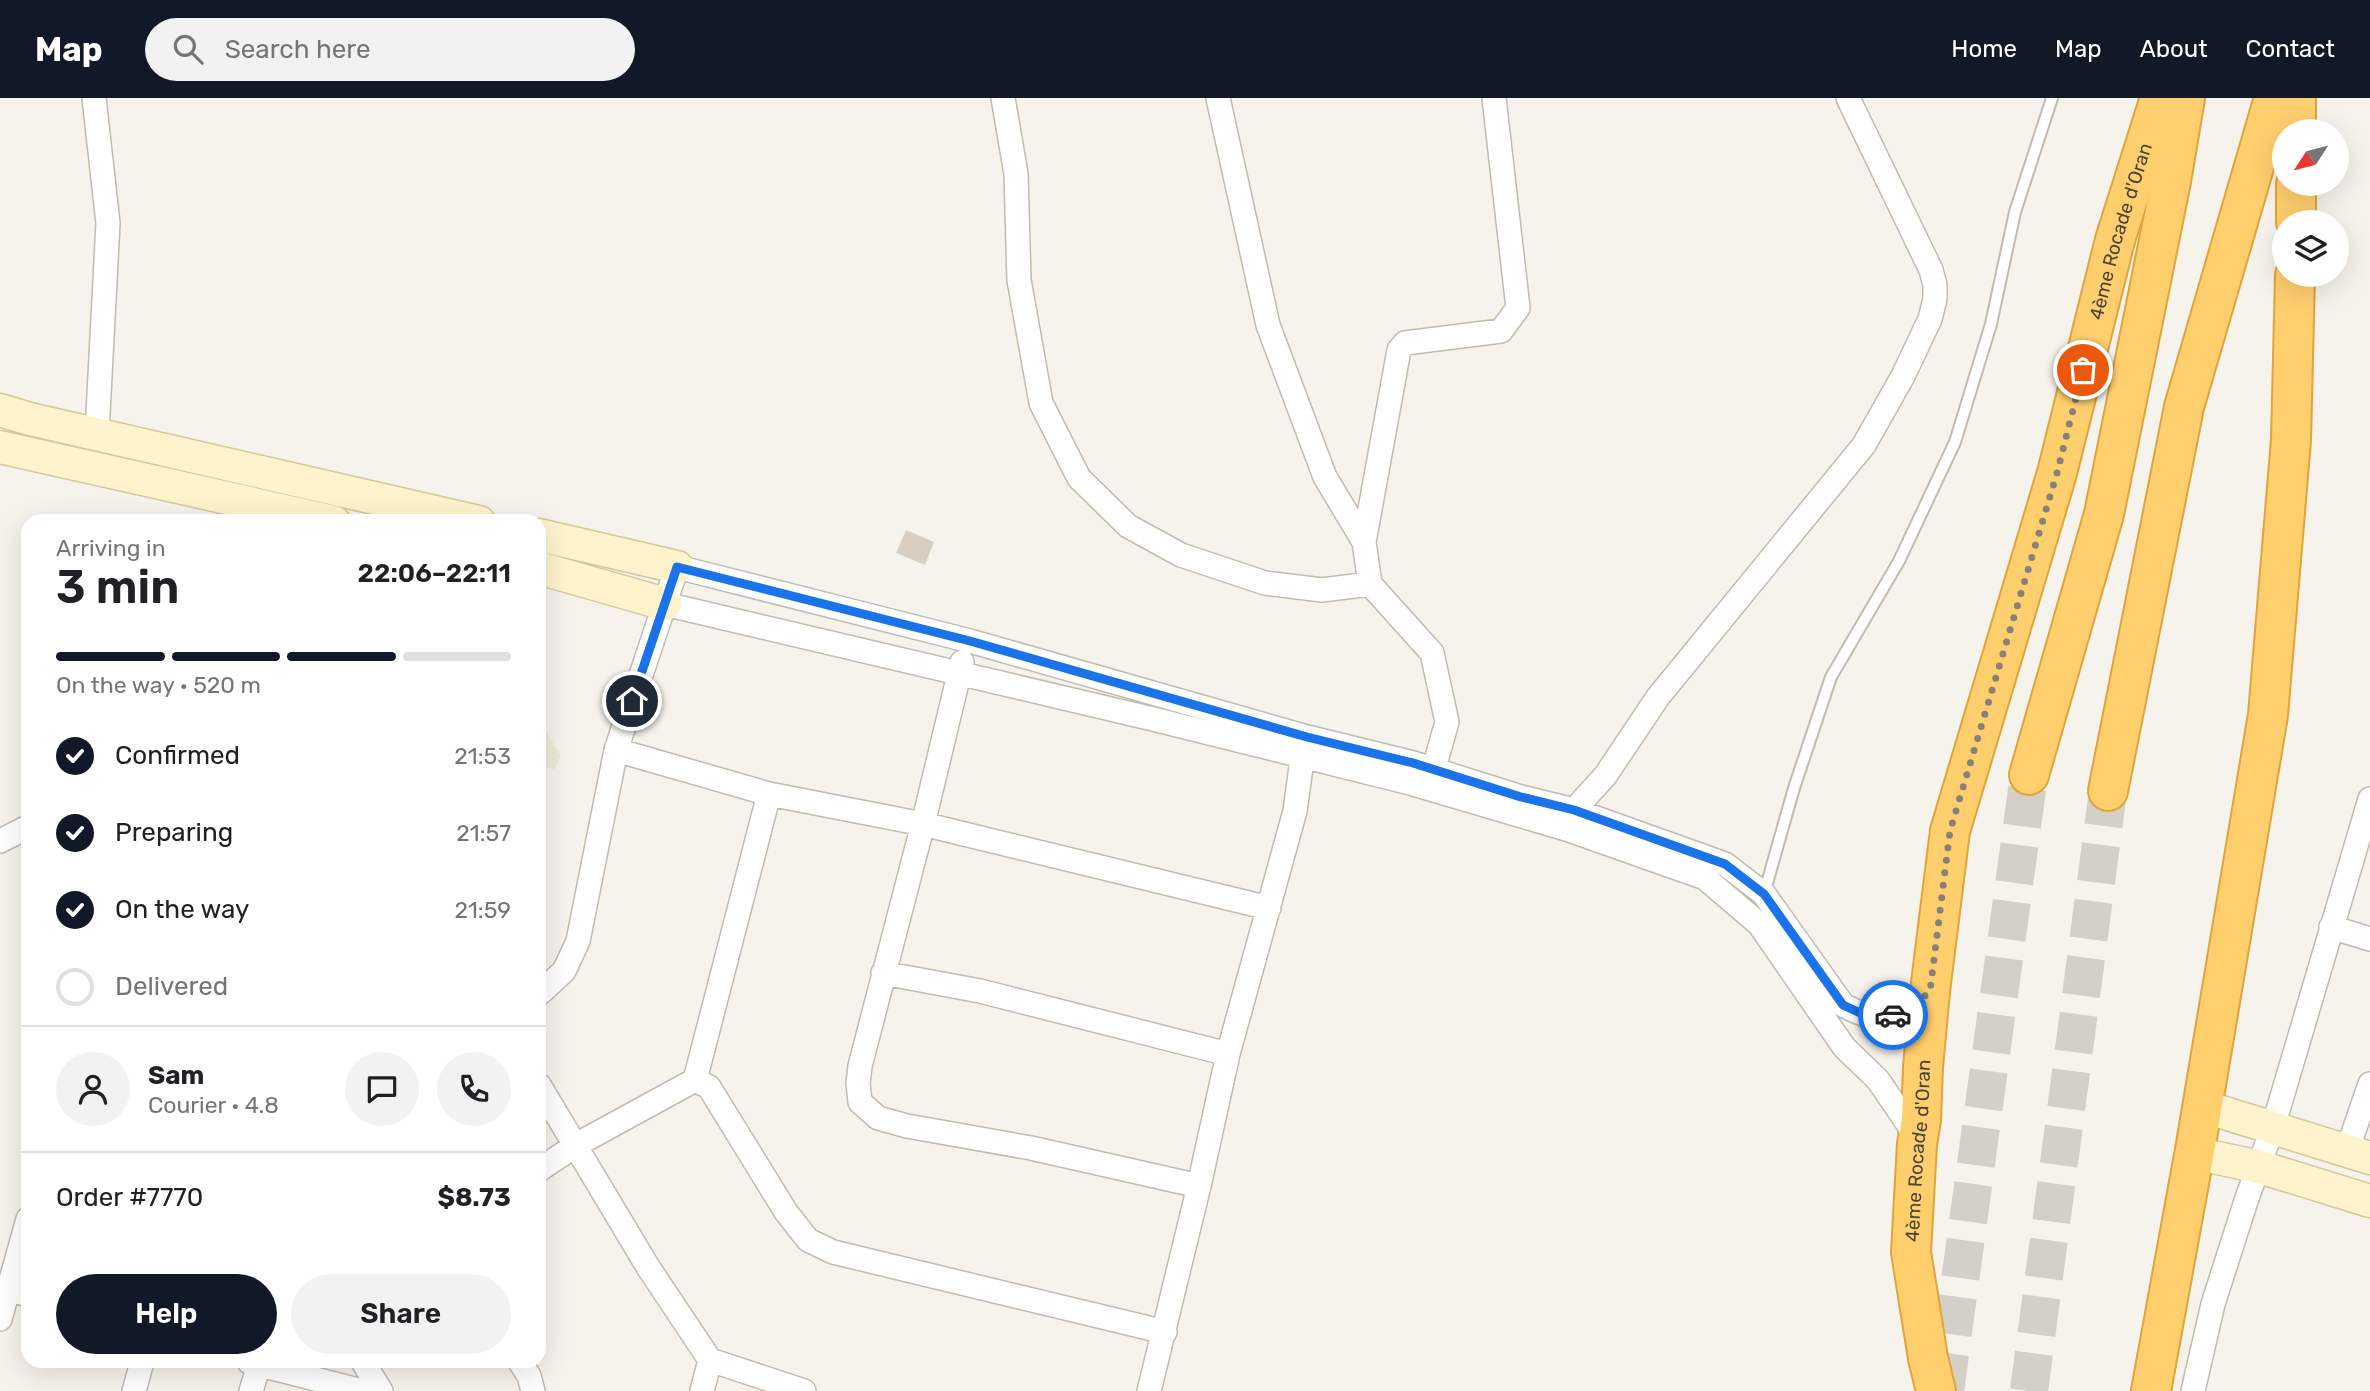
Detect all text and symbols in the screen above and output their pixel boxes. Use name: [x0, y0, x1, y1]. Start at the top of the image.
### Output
search box: [145, 18, 635, 81]
text: Map: [35, 30, 103, 69]
icon: search: [169, 30, 207, 68]
text: Search here: [225, 34, 370, 65]
text: Home: [1951, 35, 2017, 63]
text: Map: [2055, 35, 2102, 63]
text: About: [2140, 35, 2208, 63]
text: Contact: [2246, 35, 2335, 63]
north arrow: [2272, 119, 2348, 196]
map controls: [2272, 119, 2349, 287]
street label: 4ème Rocade d'Oran: [2085, 140, 2157, 322]
button: layers: [2272, 210, 2349, 287]
pin: [2053, 340, 2113, 400]
icon: bag: [2064, 351, 2102, 389]
text: Arriving in: [56, 534, 166, 562]
text: 22:06–22:11: [357, 558, 511, 589]
text: 3 min: [56, 560, 179, 615]
text: On the way · 520 m: [56, 671, 261, 699]
pin: [602, 671, 662, 731]
icon: home: [613, 682, 651, 720]
icon: check: [56, 737, 94, 775]
text: Confirmed: [115, 740, 240, 771]
text: 21:53: [454, 742, 511, 770]
icon: check: [56, 814, 94, 852]
text: Preparing: [115, 817, 233, 848]
text: 21:57: [456, 819, 511, 847]
icon: check: [56, 891, 94, 929]
text: On the way: [115, 894, 249, 925]
text: 21:59: [454, 896, 511, 924]
text: Delivered: [115, 971, 228, 1002]
courier: [1858, 980, 1928, 1050]
icon: car: [1874, 996, 1912, 1034]
button: person: [56, 1052, 130, 1126]
button: chat: [345, 1052, 419, 1126]
button: phone: [437, 1052, 511, 1126]
street label: 4ème Rocade d'Oran: [1901, 1058, 1936, 1242]
text: Sam: [148, 1060, 204, 1091]
text: Courier · 4.8: [148, 1091, 279, 1119]
text: Order #7770: [56, 1182, 203, 1213]
text: $8.73: [438, 1182, 511, 1213]
button: Help: [56, 1274, 277, 1354]
button: Share: [291, 1274, 511, 1354]

